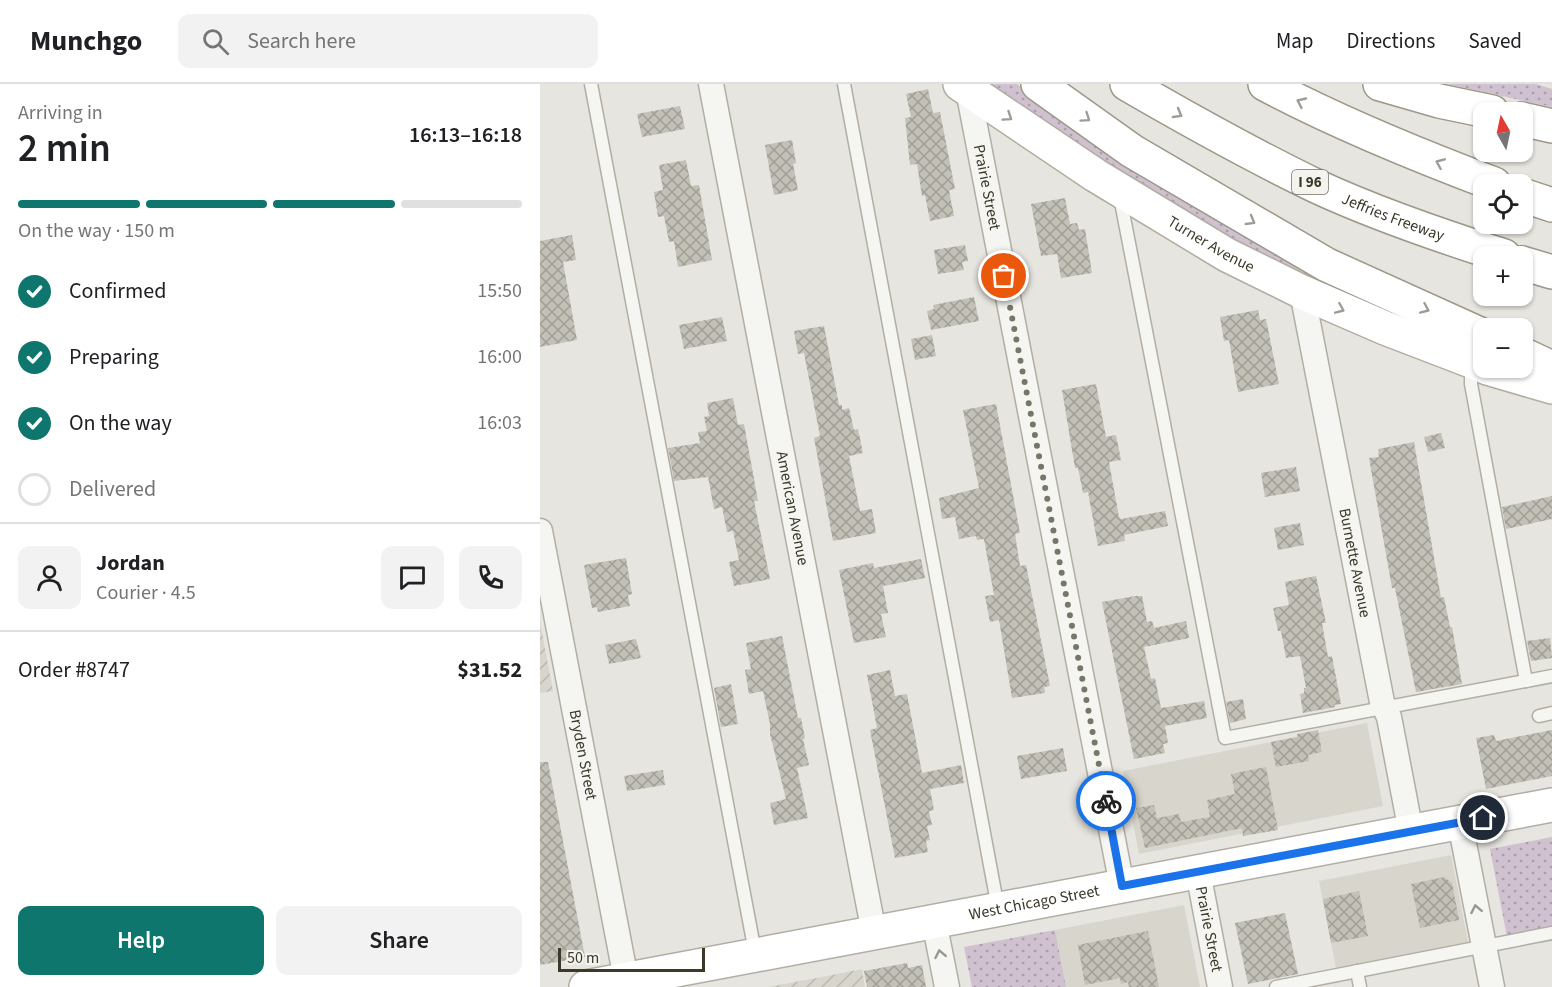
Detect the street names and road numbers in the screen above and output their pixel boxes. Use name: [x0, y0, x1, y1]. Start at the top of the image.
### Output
street label: Prairie Street: [968, 142, 1006, 233]
road number: I 96: [1292, 170, 1328, 194]
street label: Jeffries Freeway: [1338, 188, 1448, 247]
street label: Turner Avenue: [1163, 211, 1258, 278]
street label: American Avenue: [771, 449, 814, 567]
street label: Burnette Avenue: [1333, 506, 1376, 620]
street label: Bryden Street: [564, 708, 603, 803]
street label: West Chicago Street: [967, 879, 1102, 926]
street label: Prairie Street: [1190, 884, 1228, 974]

